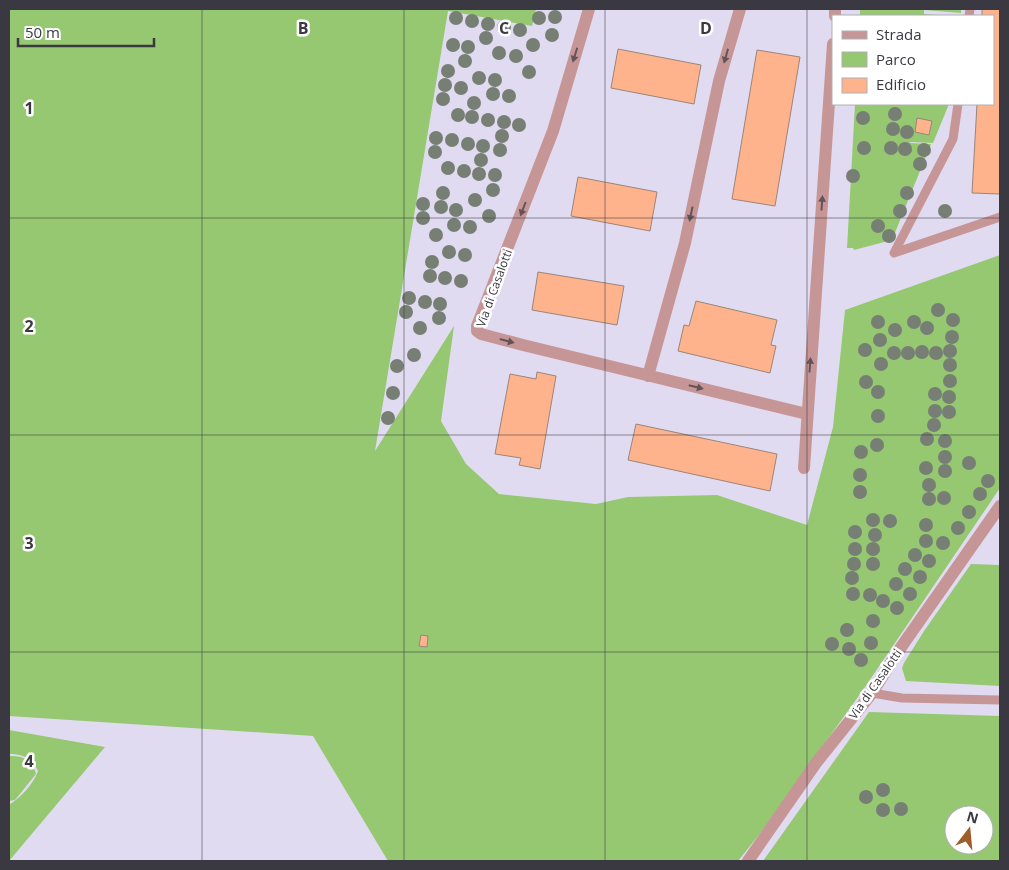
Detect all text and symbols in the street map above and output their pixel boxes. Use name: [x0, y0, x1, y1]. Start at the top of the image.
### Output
scale bar: [18, 15, 154, 47]
legend: [832, 15, 994, 105]
text: B: [298, 17, 308, 39]
text: C: [499, 17, 509, 39]
text: D: [700, 17, 712, 39]
text: 50 m: [25, 22, 60, 42]
text: Strada: [876, 24, 922, 44]
one-way arrow: [571, 48, 579, 63]
one-way arrow: [722, 48, 730, 63]
text: Parco: [876, 49, 916, 69]
text: Edificio: [876, 74, 926, 94]
text: 1: [24, 97, 34, 119]
one-way arrow: [818, 195, 826, 211]
one-way arrow: [519, 202, 527, 217]
one-way arrow: [687, 207, 695, 222]
street label: Via di Casalotti: [472, 247, 516, 329]
text: 2: [24, 315, 34, 337]
one-way arrow: [500, 337, 515, 345]
one-way arrow: [806, 357, 814, 373]
one-way arrow: [688, 383, 703, 391]
text: 3: [24, 532, 34, 554]
street label: Via di Casalotti: [845, 646, 905, 722]
text: 4: [24, 750, 34, 772]
north arrow: [944, 805, 994, 855]
text: N: [965, 806, 981, 828]

